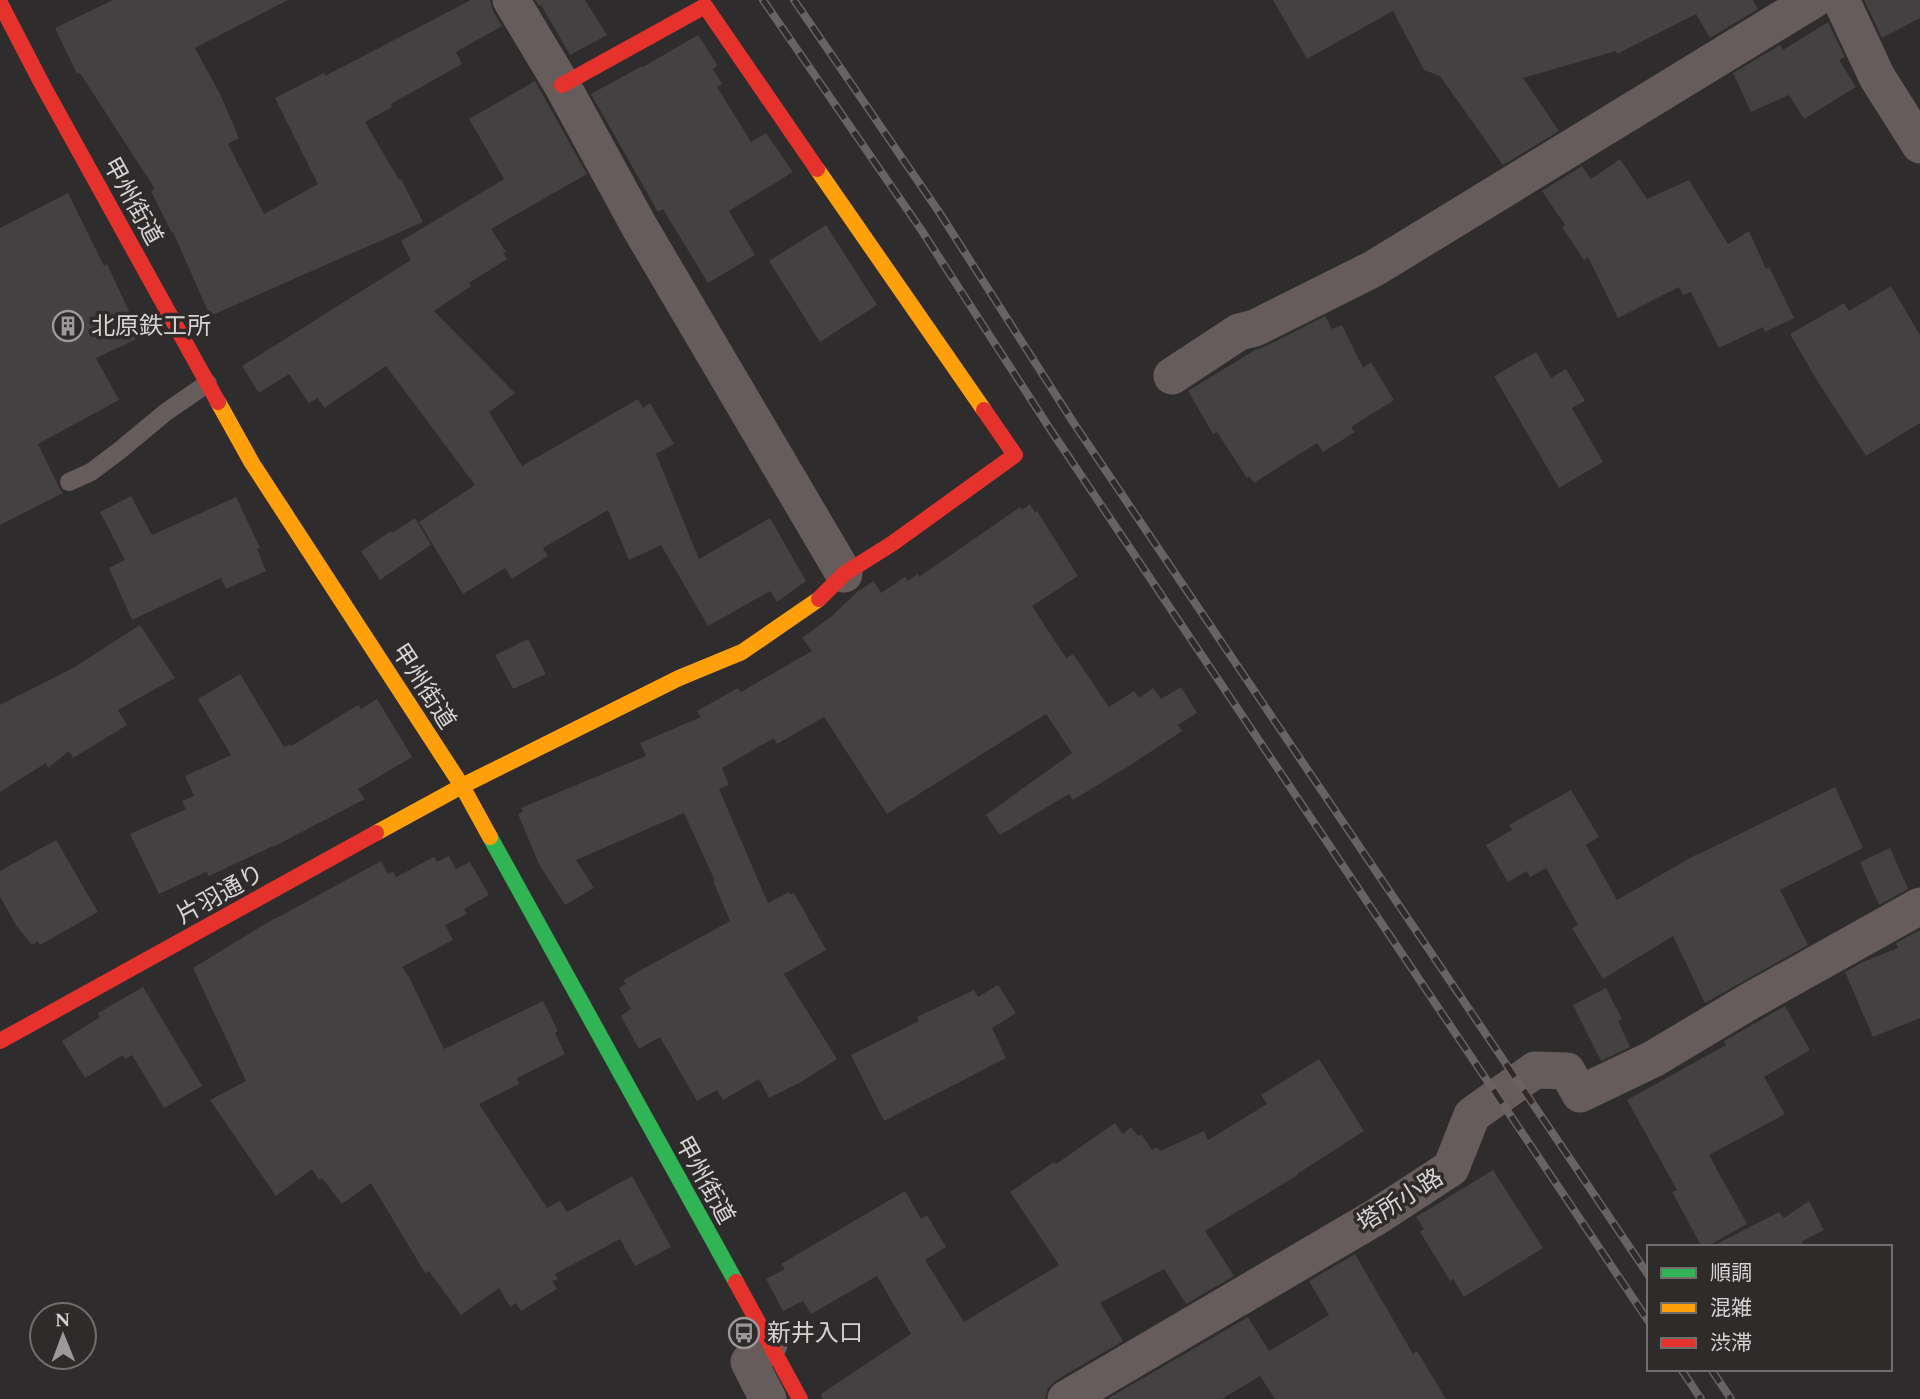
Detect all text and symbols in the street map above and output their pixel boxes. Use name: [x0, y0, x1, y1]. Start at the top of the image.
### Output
street label: 甲州街道: [93, 151, 171, 252]
building icon: 北原鉄工所: [51, 309, 85, 343]
place label: 北原鉄工所: [91, 309, 211, 345]
street label: 甲州街道: [382, 636, 464, 737]
street label: 片羽通り: [170, 856, 271, 934]
street label: 甲州街道: [665, 1130, 743, 1231]
street label: 塔所小路: [1350, 1160, 1451, 1242]
legend: [1647, 1245, 1892, 1371]
text: 順調: [1710, 1258, 1752, 1290]
text: 混雑: [1710, 1293, 1752, 1325]
north arrow: [28, 1301, 98, 1371]
text: N: [55, 1306, 71, 1335]
bus stop icon: 新井入口: [727, 1316, 761, 1350]
place label: 新井入口: [767, 1316, 863, 1352]
text: 渋滞: [1710, 1328, 1752, 1360]

